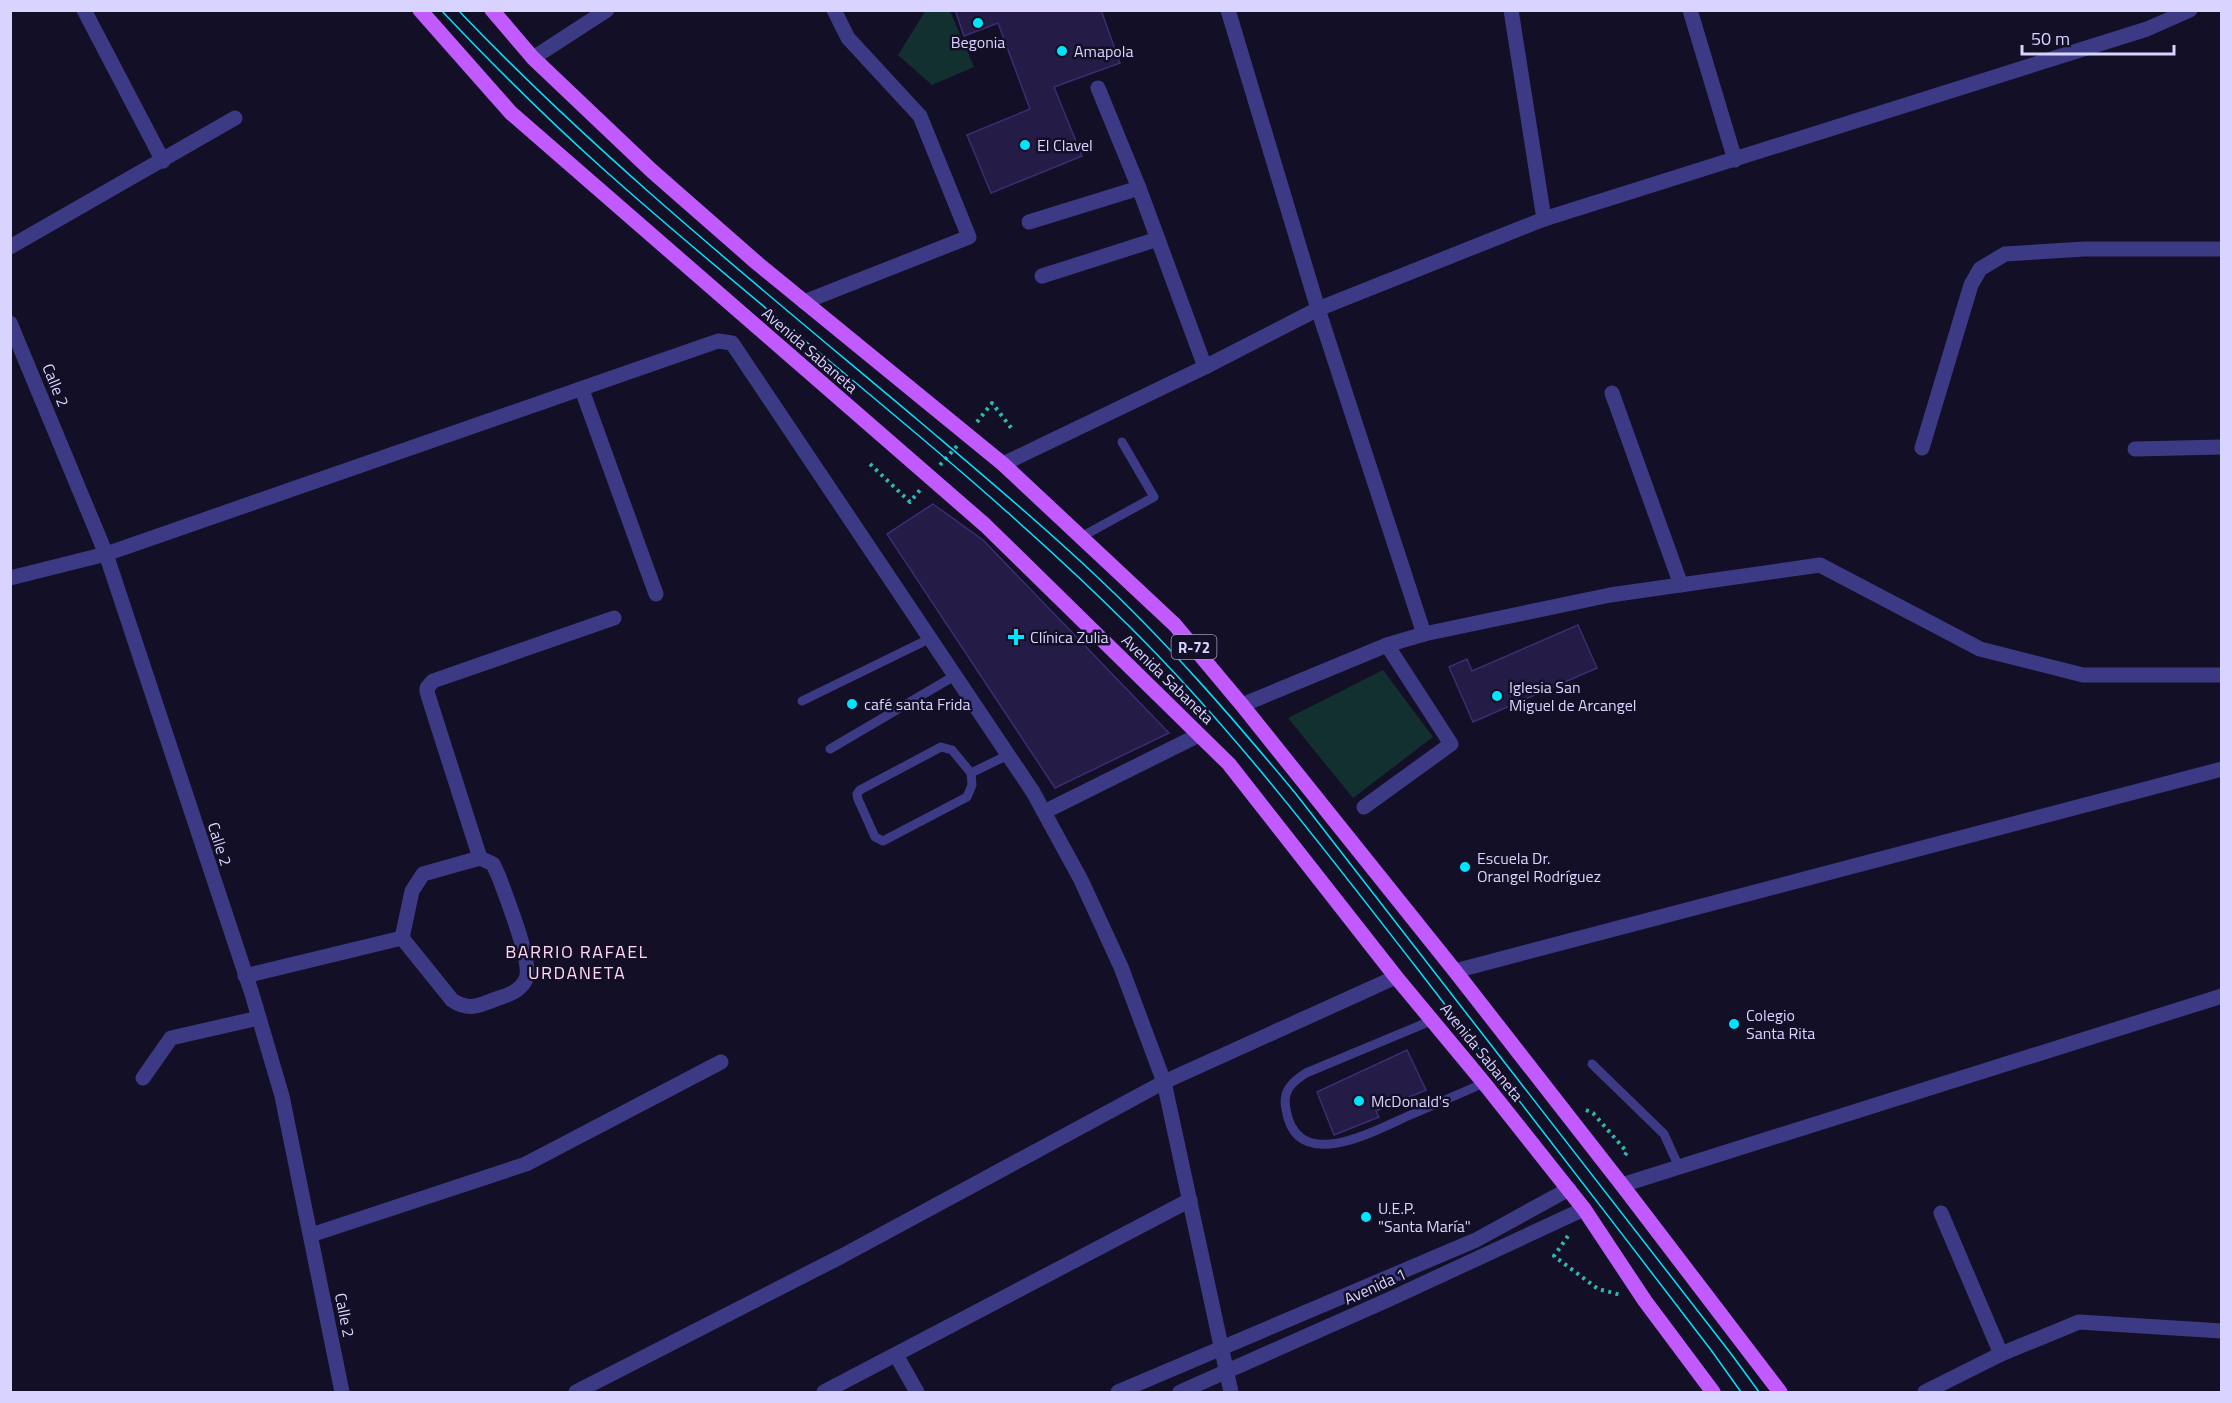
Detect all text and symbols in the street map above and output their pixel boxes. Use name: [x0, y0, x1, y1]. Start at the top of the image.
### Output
marker: Begonia: [971, 16, 985, 30]
scale bar: [2022, 18, 2174, 56]
text: 50 m: [2031, 25, 2070, 52]
place label: Begonia: [951, 30, 1005, 54]
place label: Amapola: [1074, 39, 1134, 63]
marker: Amapola: [1055, 44, 1069, 58]
place label: El Clavel: [1037, 133, 1093, 157]
marker: El Clavel: [1018, 138, 1032, 152]
street label: Avenida Sabaneta: [757, 301, 863, 399]
street label: Calle 2: [37, 360, 75, 410]
place label: Clínica Zulia: [1030, 625, 1109, 649]
marker: Clínica Zulia: [1007, 628, 1025, 646]
street label: Avenida Sabaneta: [1116, 629, 1220, 729]
road number: R-72: [1172, 635, 1216, 659]
place label: Iglesia San Miguel de Arcangel: [1509, 675, 1637, 717]
marker: Iglesia San Miguel de Arcangel: [1490, 689, 1504, 703]
place label: café santa Frida: [864, 692, 971, 716]
marker: café santa Frida: [845, 697, 859, 711]
street label: Calle 2: [202, 819, 238, 869]
place label: Escuela Dr. Orangel Rodríguez: [1477, 846, 1601, 888]
marker: Escuela Dr. Orangel Rodríguez: [1458, 860, 1472, 874]
district label: BARRIO RAFAEL URDANETA: [505, 938, 649, 986]
street label: Avenida Sabaneta: [1435, 998, 1529, 1106]
place label: Colegio Santa Rita: [1746, 1003, 1815, 1045]
marker: Colegio Santa Rita: [1727, 1017, 1741, 1031]
place label: McDonald's: [1371, 1089, 1450, 1113]
marker: McDonald's: [1352, 1094, 1366, 1108]
place label: U.E.P. "Santa María": [1378, 1196, 1471, 1238]
marker: U.E.P. "Santa María": [1359, 1210, 1373, 1224]
street label: Avenida 1: [1340, 1262, 1410, 1310]
street label: Calle 2: [329, 1291, 361, 1339]

